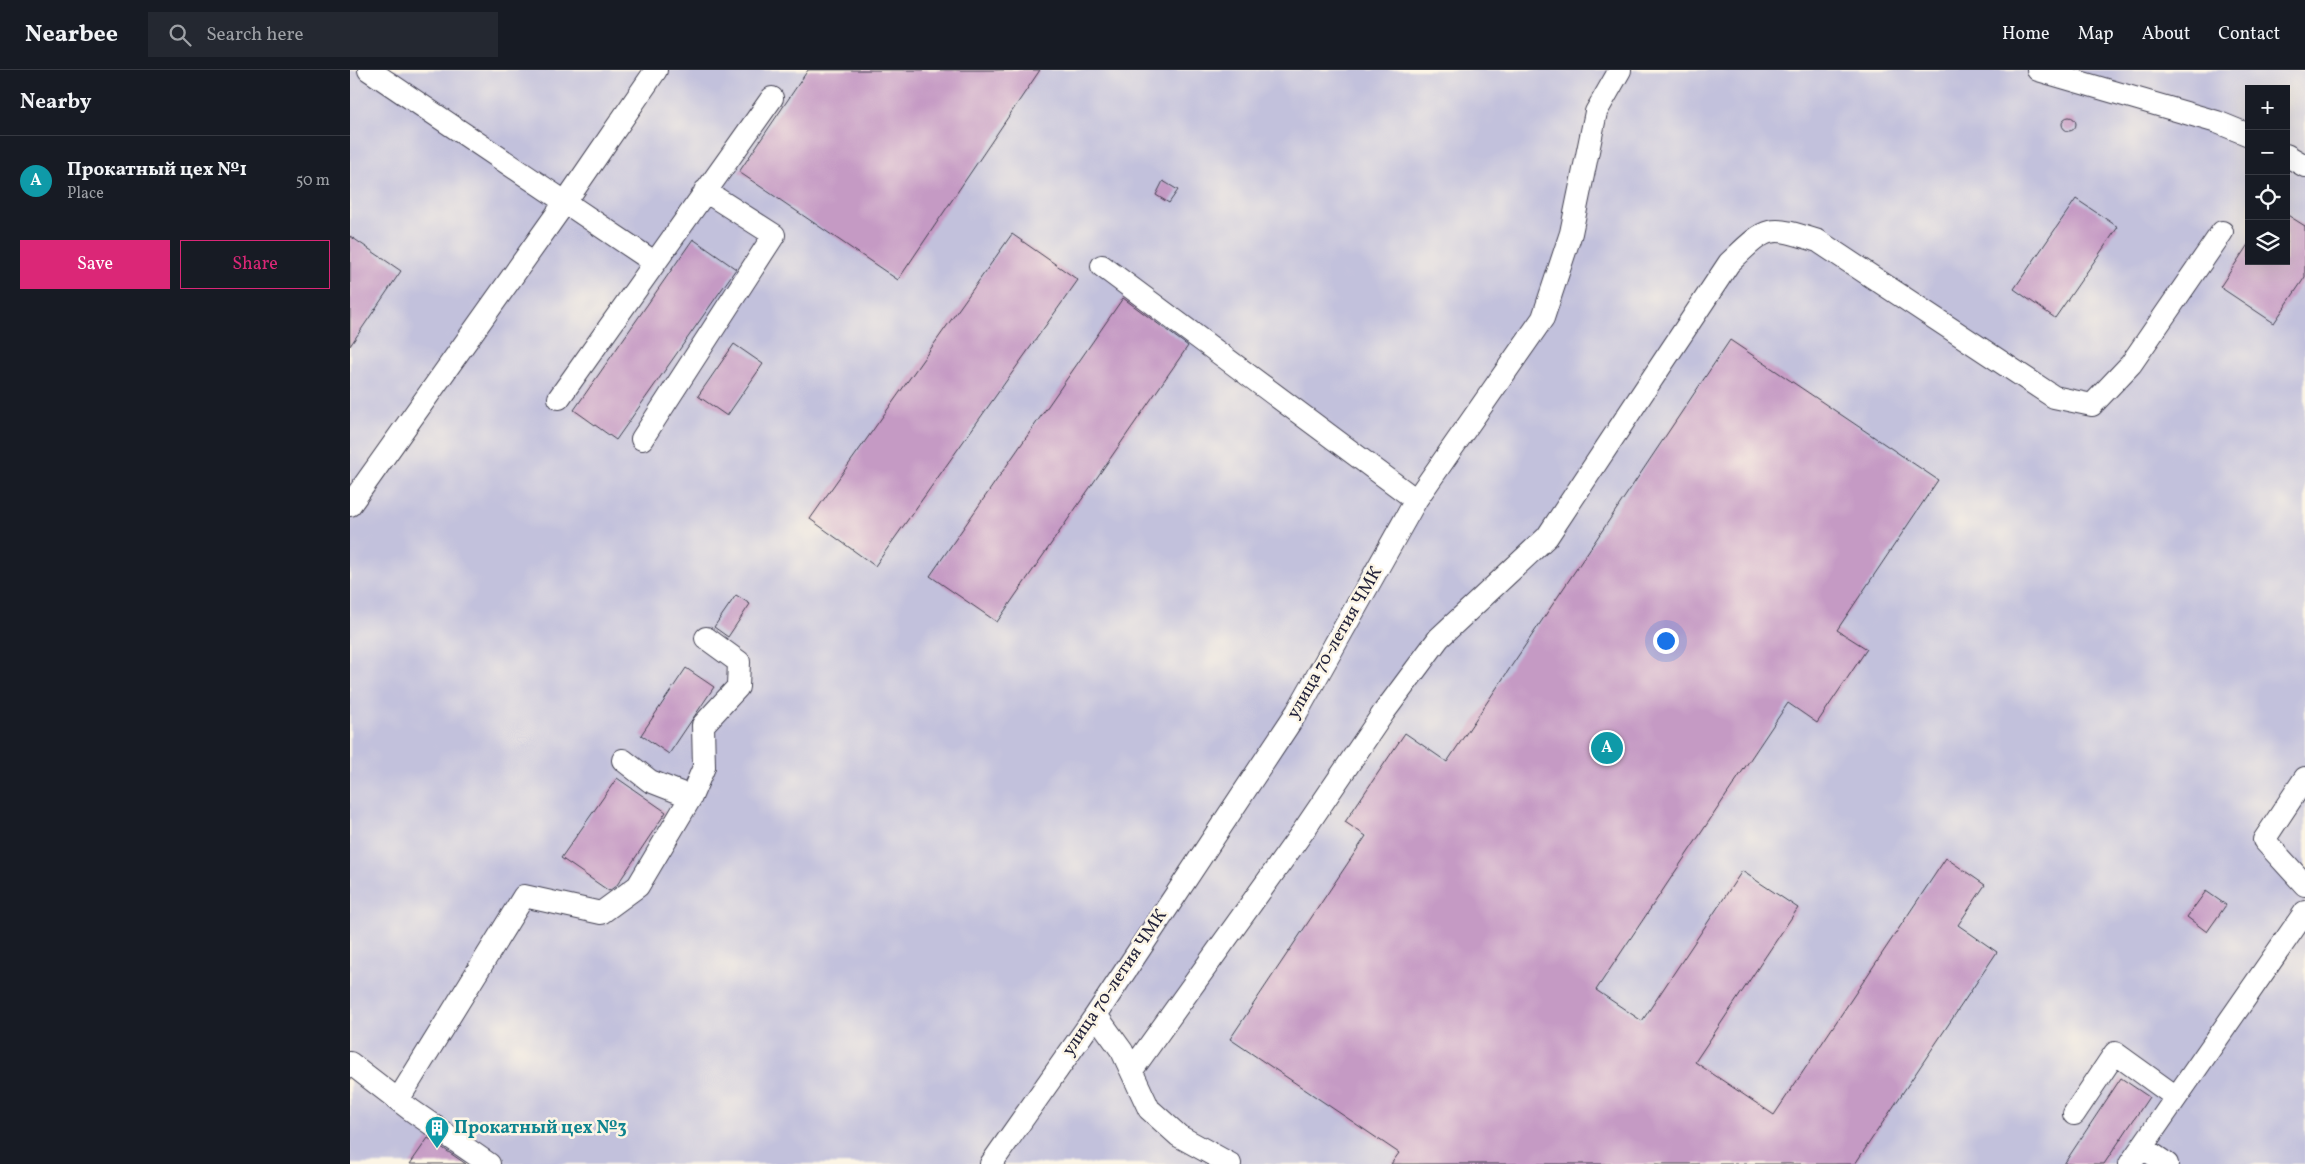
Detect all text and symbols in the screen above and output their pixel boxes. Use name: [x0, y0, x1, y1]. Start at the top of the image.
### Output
search box: [148, 12, 498, 57]
text: Nearbee: [25, 18, 118, 52]
icon: search: [166, 21, 194, 49]
text: Search here: [206, 22, 303, 48]
text: Home: [2002, 22, 2050, 47]
text: Map: [2078, 22, 2114, 47]
text: About: [2142, 22, 2190, 47]
text: Contact: [2218, 22, 2280, 47]
map controls: [2245, 85, 2290, 265]
button: +: [2245, 85, 2290, 130]
text: Nearby: [20, 88, 91, 117]
button: −: [2245, 130, 2290, 175]
text: Прокатный цех №1: [67, 157, 247, 183]
text: A: [30, 170, 42, 192]
text: 50 m: [296, 170, 330, 192]
button: locate: [2245, 175, 2290, 220]
text: Place: [67, 183, 104, 205]
button: layers: [2245, 220, 2290, 265]
button: Save: [20, 240, 170, 289]
button: Share: [180, 240, 330, 289]
street label: улица 70-летия ЧМК: [1281, 562, 1389, 724]
your location: [1653, 628, 1679, 654]
pin: A: [1591, 729, 1623, 767]
street label: улица 70-летия ЧМК: [1057, 905, 1173, 1061]
building icon: Прокатный цех №3: [424, 1115, 450, 1149]
place label: Прокатный цех №3: [454, 1116, 627, 1141]

